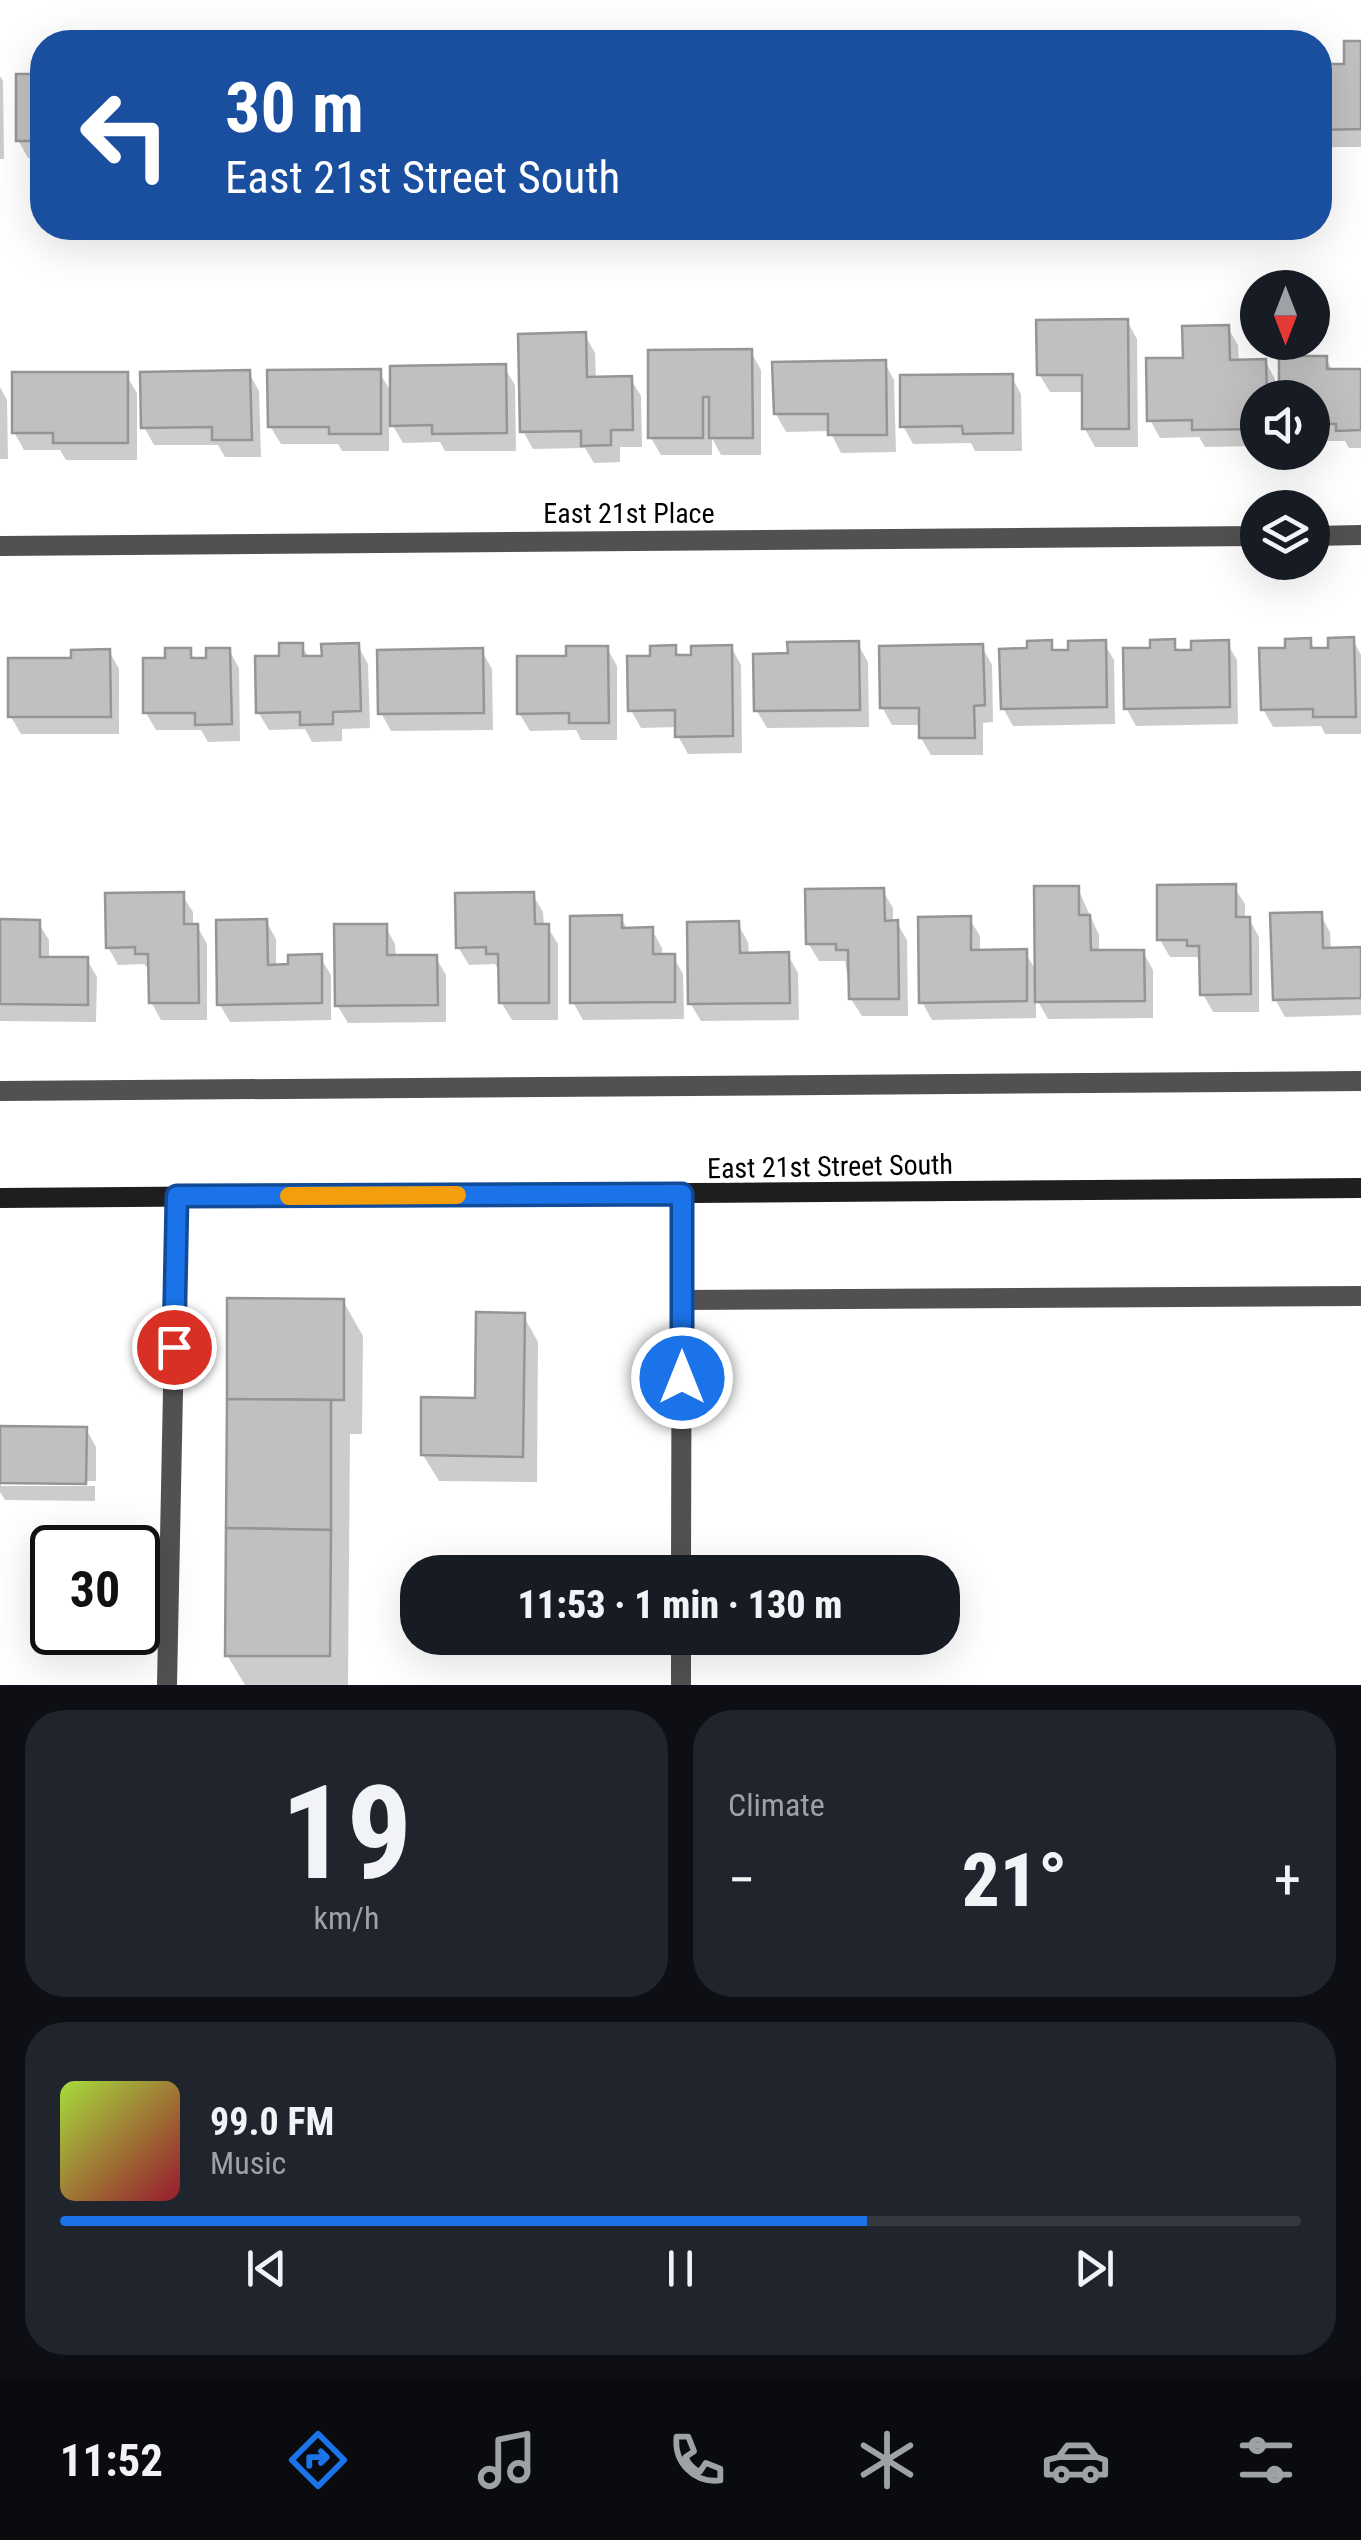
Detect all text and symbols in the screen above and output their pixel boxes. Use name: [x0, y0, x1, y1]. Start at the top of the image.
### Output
text: 30 m: [225, 67, 364, 149]
icon: left: [60, 70, 190, 200]
text: East 21st Street South: [225, 151, 620, 204]
north arrow: [1240, 270, 1330, 360]
map controls: [1240, 270, 1330, 580]
button: sound: [1240, 380, 1330, 470]
button: layers: [1240, 490, 1330, 580]
street label: East 21st Place: [543, 497, 715, 530]
street label: East 21st Street South: [707, 1148, 953, 1185]
pin: [132, 1305, 217, 1390]
icon: arrive: [147, 1320, 202, 1375]
position arrow: [630, 1326, 734, 1430]
speed limit sign: 30: [30, 1525, 160, 1655]
text: 11:53 · 1 min · 130 m: [518, 1583, 842, 1627]
text: 19: [281, 1757, 412, 1910]
text: Climate: [728, 1786, 825, 1824]
text: 21°: [962, 1836, 1067, 1924]
text: −: [728, 1848, 756, 1912]
text: +: [1274, 1848, 1301, 1912]
text: km/h: [314, 1899, 379, 1937]
text: 99.0 FM: [210, 2100, 334, 2144]
text: Music: [210, 2144, 286, 2182]
icon: previous: [239, 2241, 294, 2296]
icon: pause: [653, 2241, 708, 2296]
icon: next: [1067, 2241, 1122, 2296]
icon: directions: [283, 2425, 353, 2495]
icon: music: [472, 2425, 542, 2495]
icon: phone: [662, 2425, 732, 2495]
icon: climate: [852, 2425, 922, 2495]
icon: car: [1041, 2425, 1111, 2495]
icon: filters: [1231, 2425, 1301, 2495]
text: 11:52: [60, 2434, 163, 2487]

